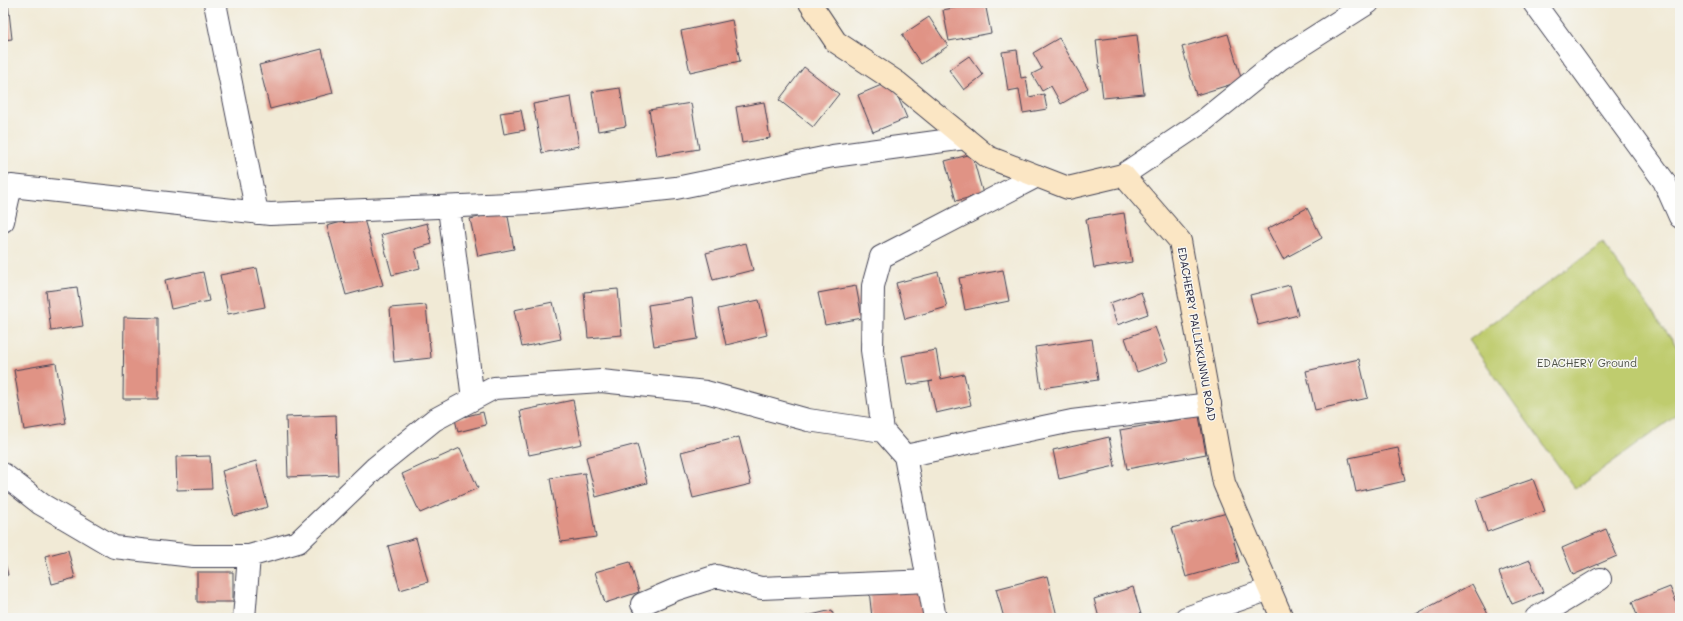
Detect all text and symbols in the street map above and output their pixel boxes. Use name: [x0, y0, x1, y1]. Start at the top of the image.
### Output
street label: EDACHERRY PALLIKKUNNU ROAD: [1175, 246, 1220, 422]
park label: EDACHERY Ground: [1537, 355, 1637, 370]

